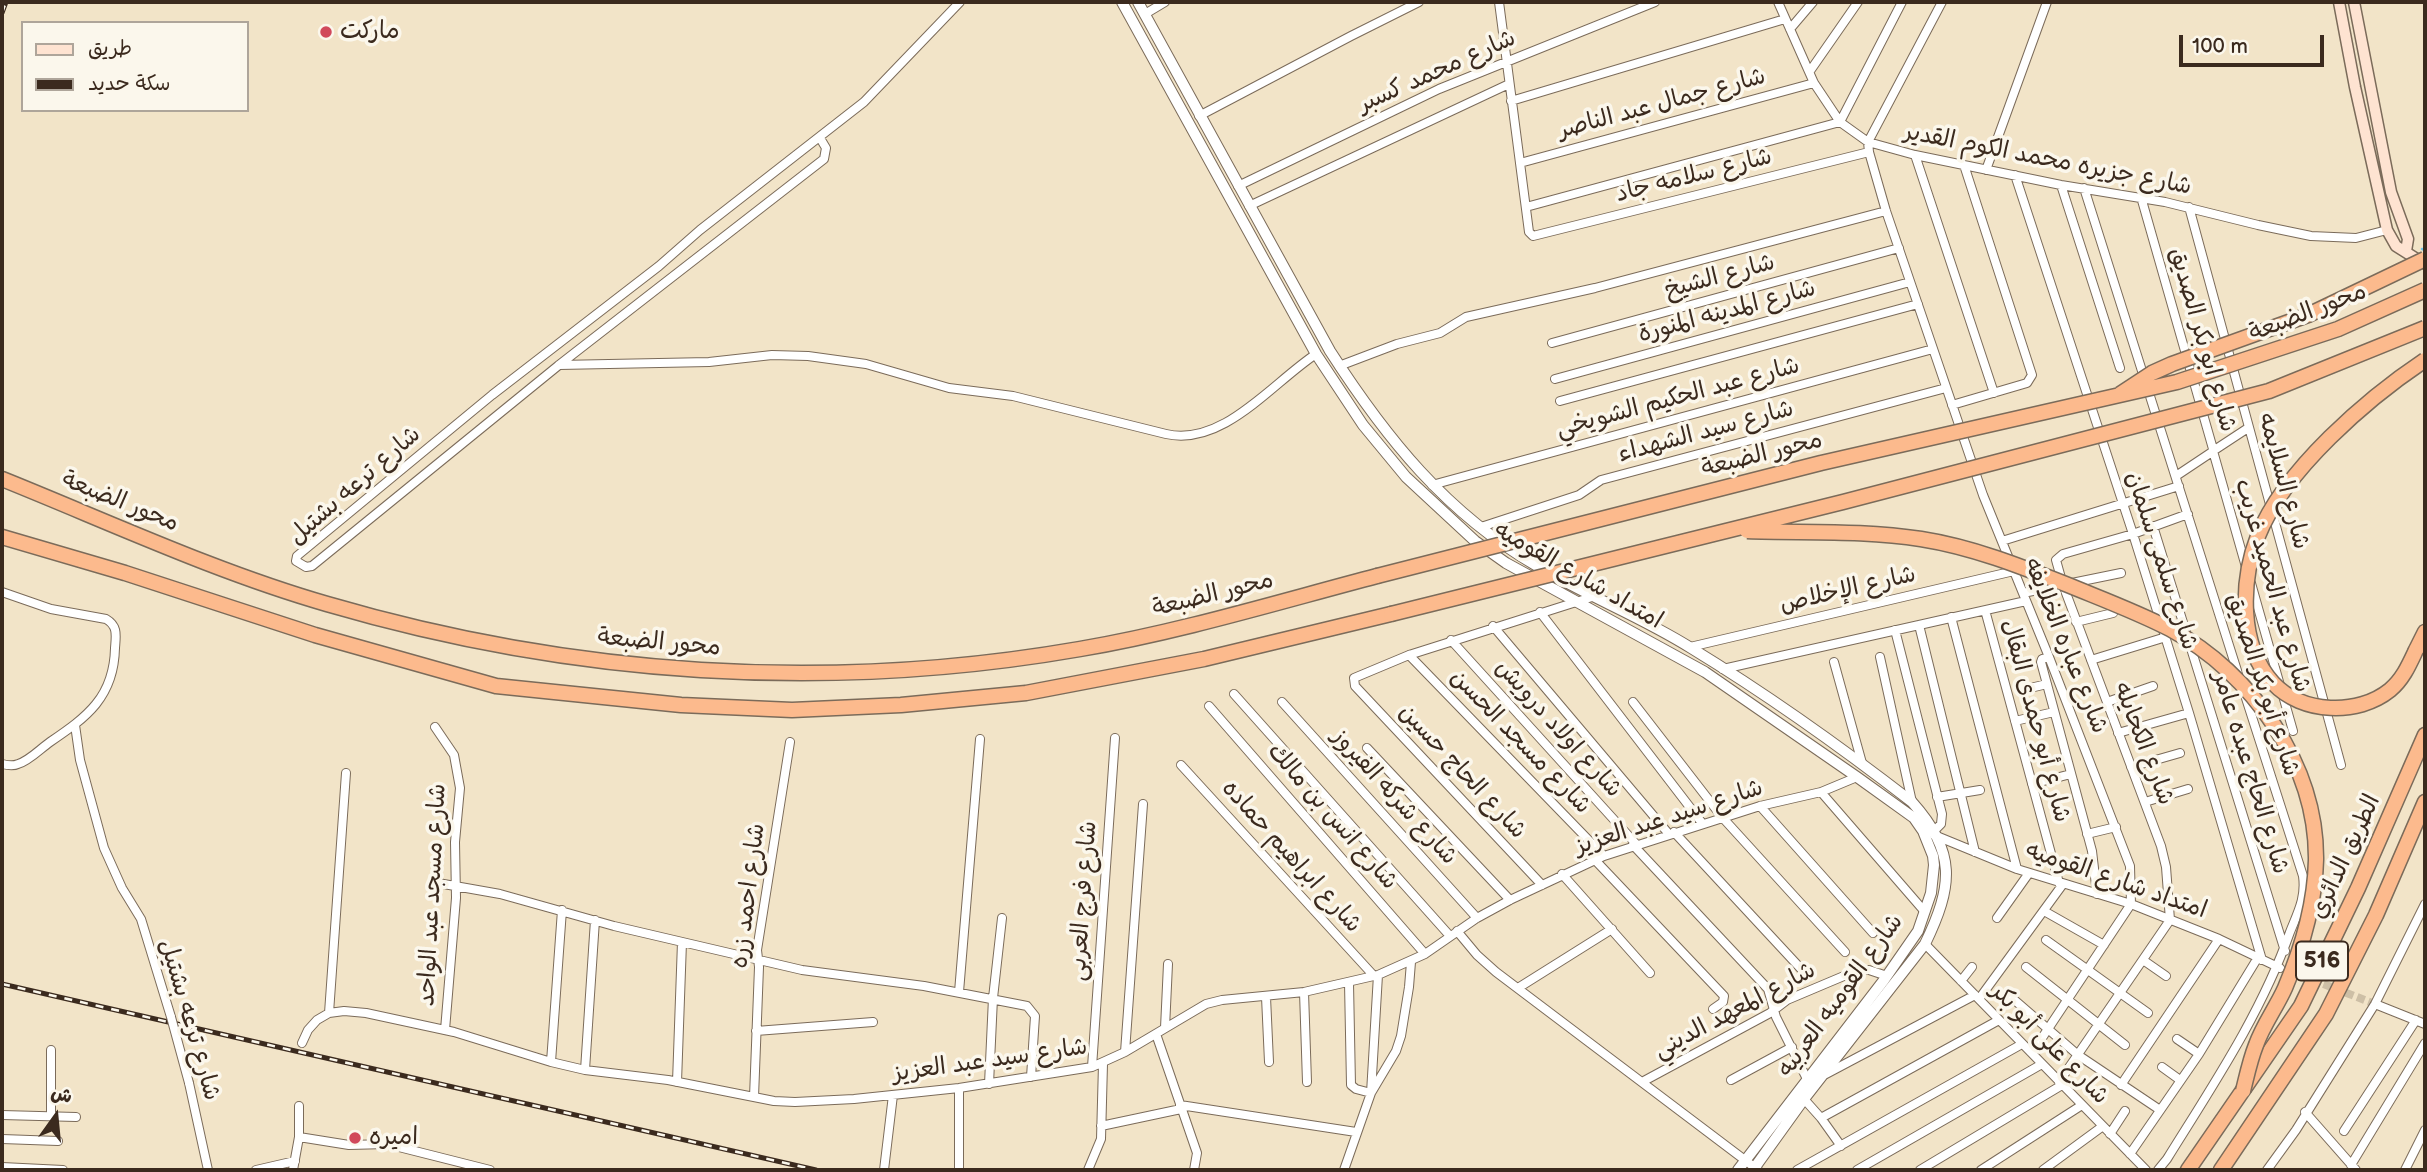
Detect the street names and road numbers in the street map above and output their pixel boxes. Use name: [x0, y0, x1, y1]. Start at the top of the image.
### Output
street label: شارع محمد كسبر: [1354, 24, 1520, 120]
street label: شارع جمال عبد الناصر: [1555, 62, 1769, 146]
street label: شارع جزيره محمد الكوم القدير: [1902, 118, 2194, 202]
street label: شارع سلامه جاد: [1613, 143, 1775, 209]
street label: شارع ابو بكر الصديق: [2162, 245, 2242, 435]
street label: شارع الشيخ: [1662, 248, 1778, 306]
street label: شارع المدينه المنورة: [1635, 274, 1819, 350]
street label: محور الضبعة: [2245, 277, 2371, 349]
street label: شارع عبد الحكيم الشويخي: [1553, 352, 1803, 444]
street label: شارع سيد الشهداء: [1615, 395, 1797, 469]
street label: شارع السلايمه: [2251, 409, 2315, 553]
street label: شارع ترعه بشتيل: [283, 421, 427, 551]
street label: محور الضبعة: [1699, 426, 1825, 484]
street label: محور الضبعة: [57, 466, 183, 538]
street label: شارع سلمى سلمان: [2119, 468, 2203, 654]
street label: شارع عبد الحميد غريب: [2228, 476, 2316, 696]
street label: امتداد شارع القوميه: [1489, 516, 1667, 636]
street label: شارع عباره الخلايفه: [2017, 554, 2113, 738]
street label: شارع الإخلاص: [1777, 560, 1919, 620]
street label: محور الضبعة: [1150, 566, 1276, 624]
street label: شارع أبو بكر الصديق: [2219, 590, 2305, 780]
street label: شارع أبو حمدى البقال: [1994, 616, 2076, 826]
street label: محور الضبعة: [596, 623, 722, 663]
street label: شارع اولاد درويش: [1488, 654, 1628, 804]
street label: شارع مسجد الحسن: [1443, 663, 1597, 821]
street label: شارع الحاج عبده عامر: [2205, 668, 2295, 878]
street label: شارع الكحايله: [2106, 679, 2180, 809]
street label: شارع الحاج حسين: [1392, 699, 1532, 845]
street label: شارع شركه الفيروز: [1325, 723, 1463, 871]
street label: شارع انس بن مالك: [1261, 738, 1403, 896]
street label: شارع سيد عبد العزيز: [1571, 774, 1767, 862]
street label: شارع ابراهيم حماده: [1215, 775, 1367, 939]
street label: شارع مسجد عبد الواحد: [413, 783, 453, 1007]
street label: الطريق الدائري: [2305, 790, 2387, 924]
street label: شارع فرج العربى: [1064, 820, 1104, 982]
street label: شارع احمد زره: [726, 822, 772, 970]
street label: امتداد شارع القوميه: [2021, 836, 2211, 926]
street label: شارع القوميه العربيه: [1772, 909, 1910, 1083]
street label: شارع ترعه بشتيل: [152, 936, 226, 1104]
road number: 516: [2296, 942, 2348, 980]
street label: شارع المعهد الديني: [1649, 956, 1821, 1066]
street label: شارع على أبو بكر: [1984, 977, 2114, 1111]
street label: شارع سيد عبد العزيز: [891, 1033, 1089, 1089]

